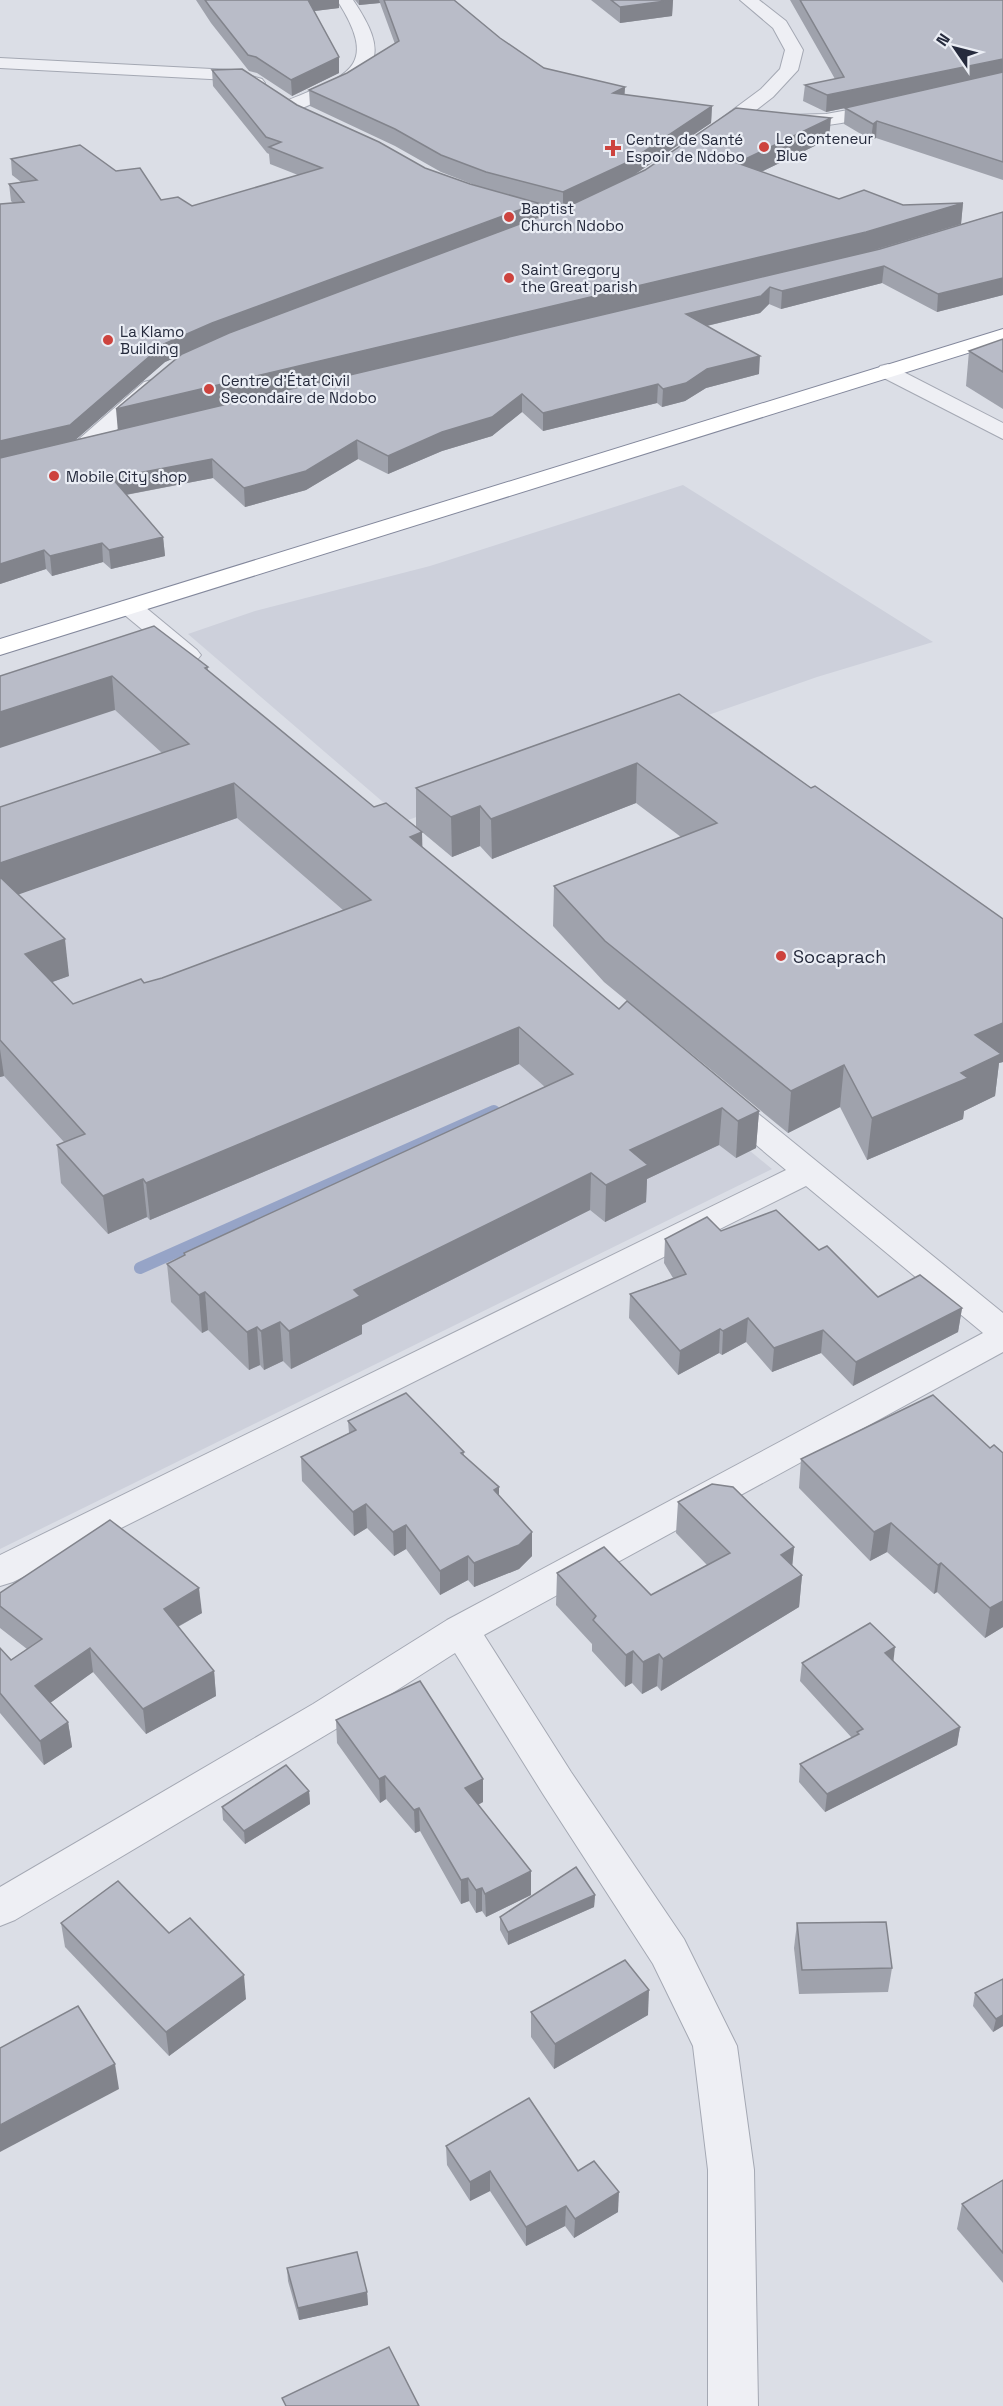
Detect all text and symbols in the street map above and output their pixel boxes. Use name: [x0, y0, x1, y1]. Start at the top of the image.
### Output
north arrow: [925, 18, 985, 78]
text: N: [931, 29, 955, 50]
place label: Le Conteneur Blue: [776, 129, 874, 165]
place label: Centre de Santé Espoir de Ndobo: [626, 130, 745, 166]
marker: Centre de Santé Espoir de Ndobo: [604, 139, 622, 157]
marker: Le Conteneur Blue: [757, 140, 771, 154]
place label: Baptist Church Ndobo: [521, 199, 624, 235]
marker: Baptist Church Ndobo: [502, 210, 516, 224]
place label: Saint Gregory the Great parish: [521, 260, 638, 296]
marker: Saint Gregory the Great parish: [502, 271, 516, 285]
place label: La Klamo Building: [120, 322, 184, 358]
marker: La Klamo Building: [101, 333, 115, 347]
place label: Centre d’État Civil Secondaire de Ndobo: [221, 371, 377, 407]
marker: Centre d’État Civil Secondaire de Ndobo: [202, 382, 216, 396]
place label: Mobile City shop: [66, 467, 187, 486]
marker: Mobile City shop: [47, 469, 61, 483]
place label: Socaprach: [793, 945, 886, 968]
marker: Socaprach: [774, 949, 788, 963]

